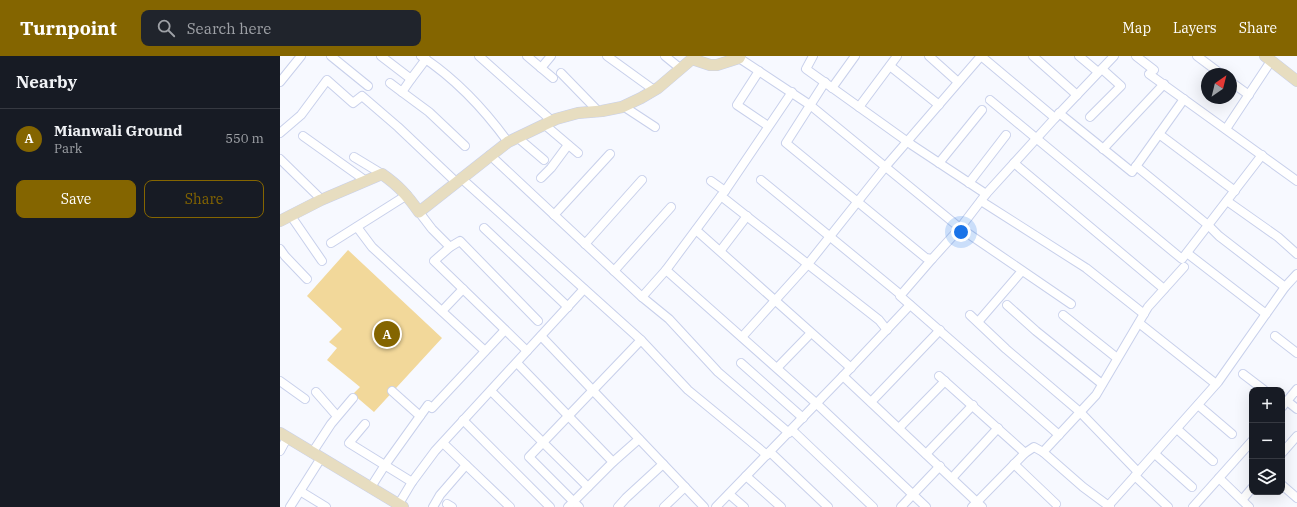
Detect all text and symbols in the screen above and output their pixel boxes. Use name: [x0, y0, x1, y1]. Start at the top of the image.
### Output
search box: [141, 10, 421, 46]
text: Turnpoint: [20, 16, 117, 40]
icon: search: [155, 17, 177, 39]
text: Search here: [187, 19, 271, 38]
text: Map: [1123, 19, 1151, 37]
text: Layers: [1173, 19, 1217, 37]
text: Share: [1239, 19, 1277, 37]
north arrow: [1201, 68, 1237, 104]
text: Nearby: [16, 71, 77, 93]
text: Mianwali Ground: [54, 121, 182, 140]
text: A: [24, 130, 34, 147]
text: 550 m: [225, 130, 264, 147]
text: Park: [54, 140, 82, 157]
button: Save: [16, 180, 136, 218]
button: Share: [144, 180, 264, 218]
your location: [951, 222, 971, 242]
pin: A: [374, 319, 400, 349]
map controls: [1249, 387, 1285, 495]
button: +: [1249, 387, 1285, 423]
button: −: [1249, 423, 1285, 459]
button: layers: [1249, 459, 1285, 495]

